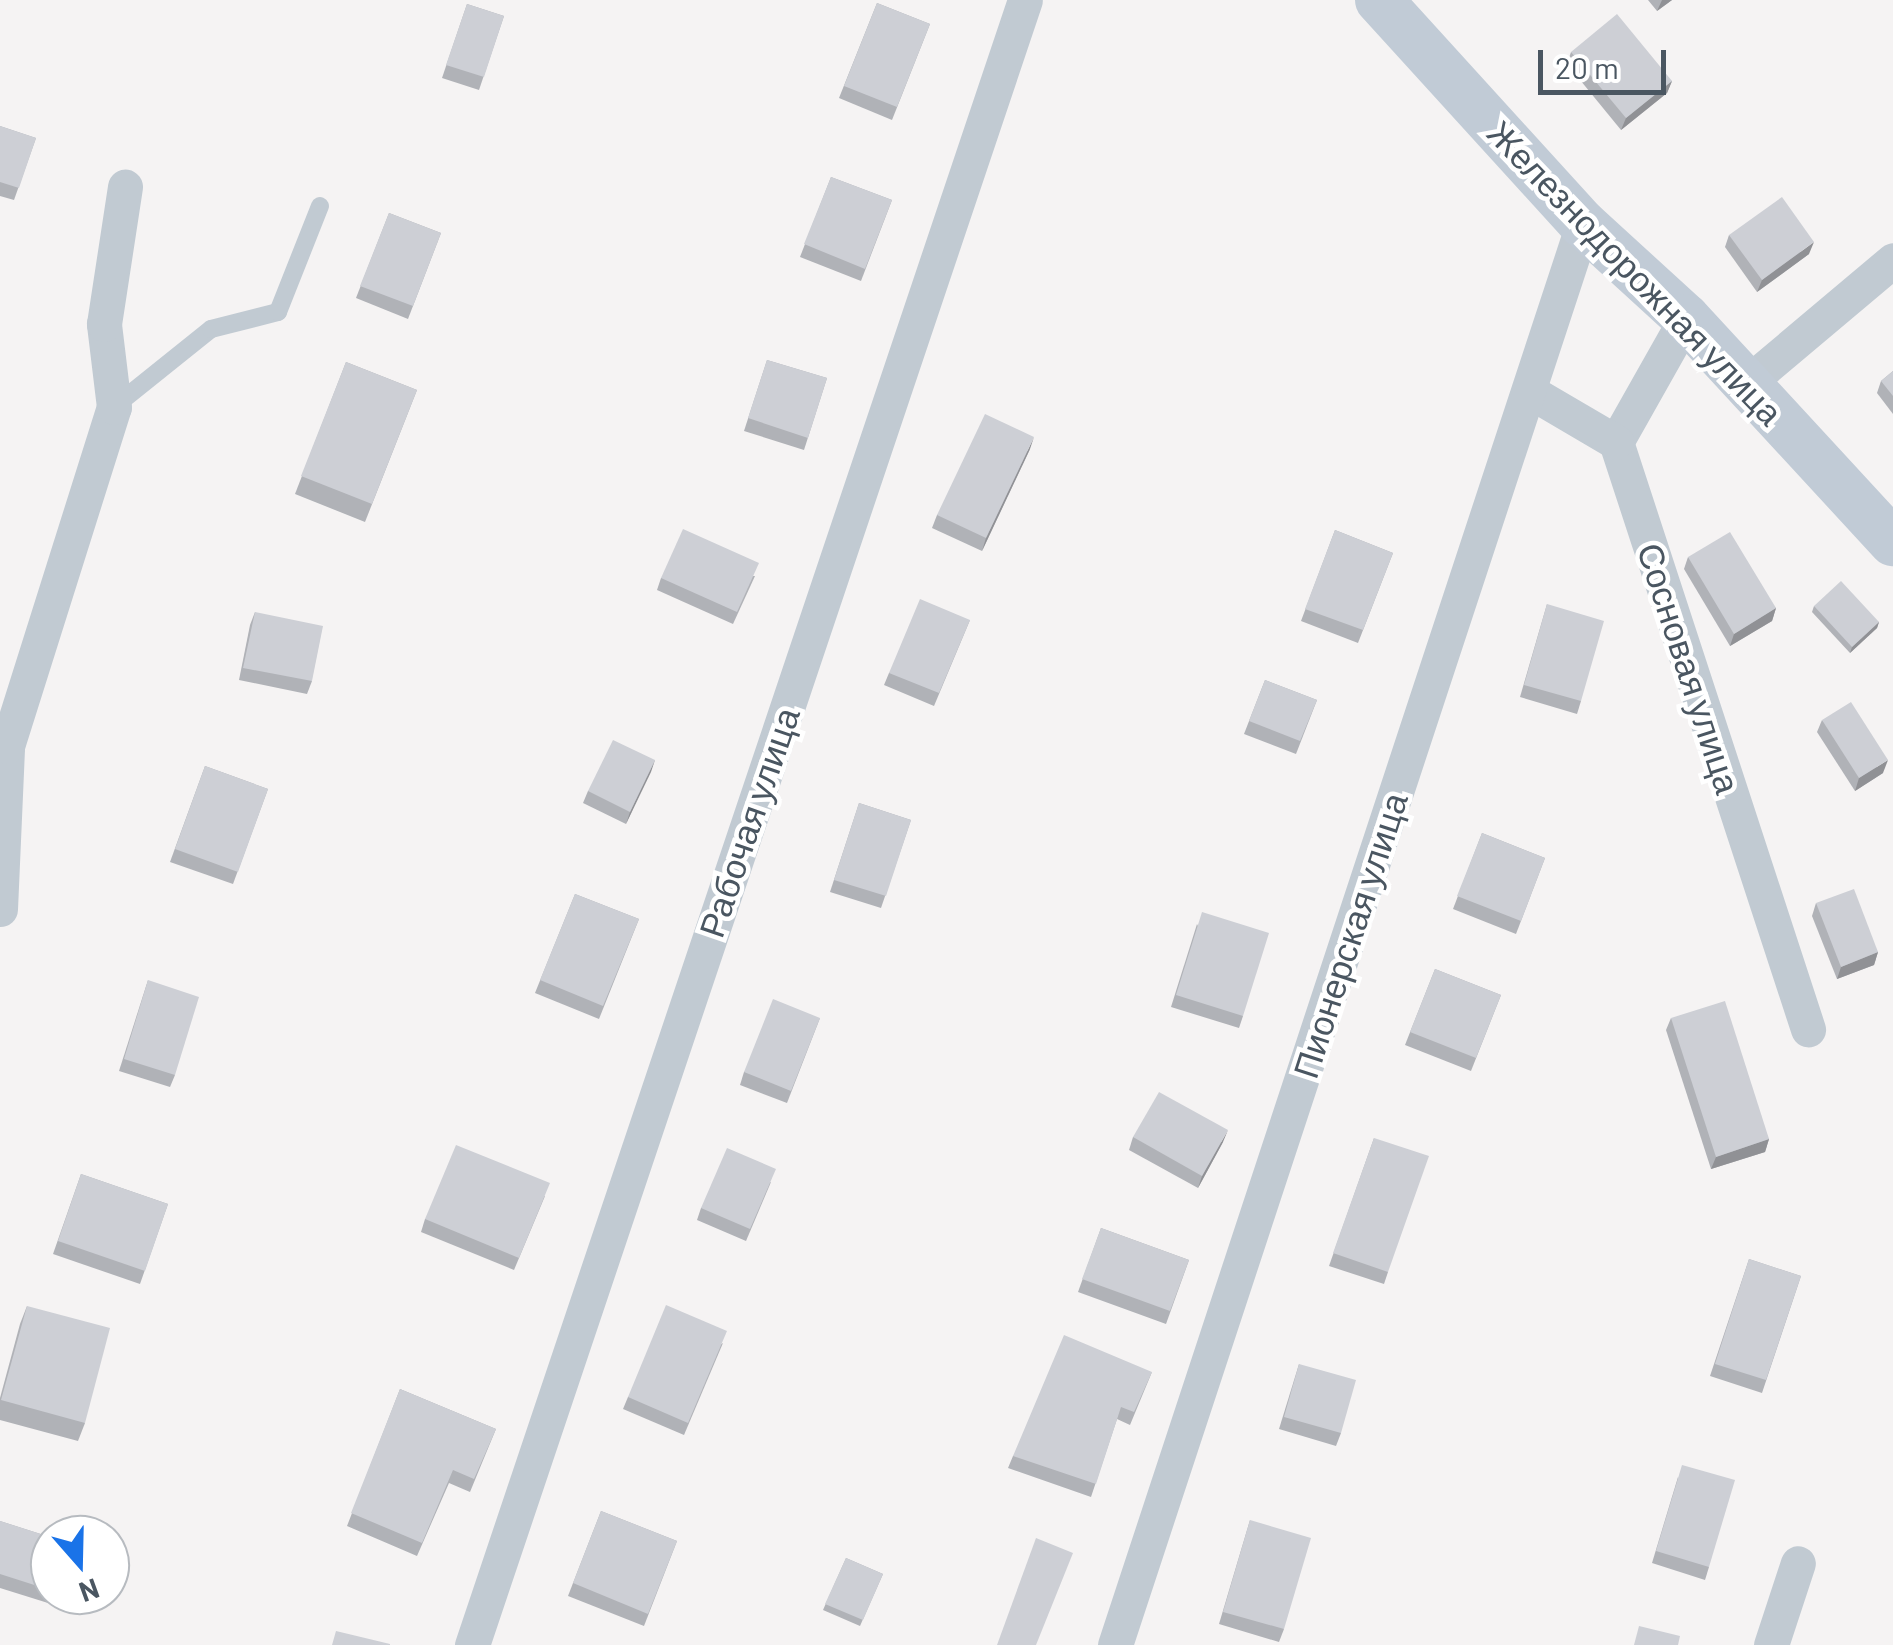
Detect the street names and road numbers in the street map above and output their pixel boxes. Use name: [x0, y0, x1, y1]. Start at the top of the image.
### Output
street label: Железнодорожная улица: [1480, 111, 1792, 433]
street label: Сосновая улица: [1630, 537, 1750, 799]
street label: Рабочая улица: [689, 702, 807, 942]
street label: Пионерская улица: [1283, 787, 1415, 1083]

